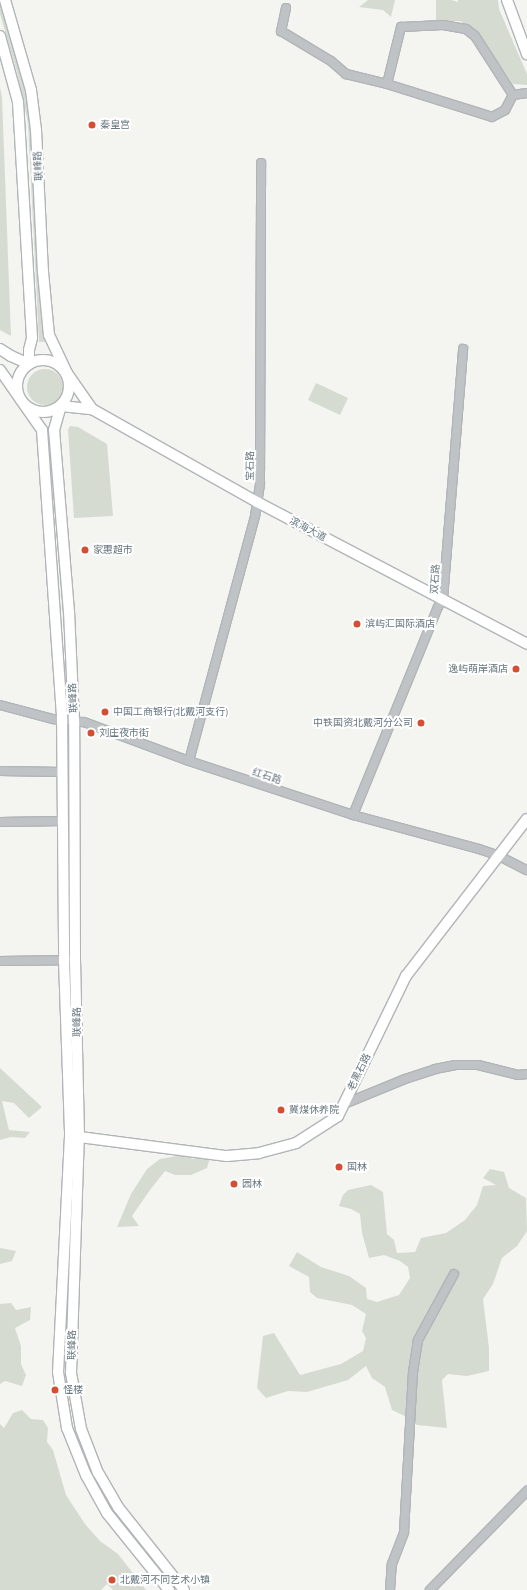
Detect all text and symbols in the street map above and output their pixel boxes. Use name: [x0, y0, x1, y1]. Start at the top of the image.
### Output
place label: 秦皇宫: [100, 119, 130, 131]
marker: 秦皇宫: [87, 120, 97, 130]
street label: 联峰路: [31, 151, 45, 181]
street label: 宝石路: [244, 451, 256, 481]
street label: 滨海大道: [288, 514, 328, 544]
place label: 家惠超市: [93, 544, 133, 556]
marker: 家惠超市: [80, 545, 90, 555]
street label: 双石路: [428, 564, 442, 594]
place label: 滨屿汇国际酒店: [365, 618, 435, 630]
marker: 滨屿汇国际酒店: [352, 619, 362, 629]
place label: 逸屿萌岸酒店: [448, 663, 508, 675]
marker: 逸屿萌岸酒店: [511, 664, 521, 674]
street label: 联峰路: [66, 683, 80, 713]
place label: 中国工商银行(北戴河支行): [113, 706, 228, 718]
marker: 中国工商银行(北戴河支行): [100, 707, 110, 717]
place label: 中铁国资北戴河分公司: [313, 717, 413, 729]
marker: 中铁国资北戴河分公司: [416, 718, 426, 728]
place label: 刘庄夜市街: [99, 727, 149, 739]
marker: 刘庄夜市街: [86, 728, 96, 738]
street label: 红石路: [251, 766, 283, 786]
street label: 联峰路: [71, 1007, 83, 1037]
street label: 老黑石路: [345, 1051, 373, 1093]
place label: 冀煤休养院: [289, 1104, 339, 1116]
marker: 冀煤休养院: [276, 1105, 286, 1115]
place label: 国林: [347, 1161, 367, 1173]
marker: 国林: [334, 1162, 344, 1172]
place label: 园林: [242, 1178, 262, 1190]
marker: 园林: [229, 1179, 239, 1189]
street label: 联峰路: [66, 1330, 78, 1360]
place label: 怪楼: [63, 1384, 83, 1396]
marker: 怪楼: [50, 1385, 60, 1395]
place label: 北戴河不同艺术小镇: [120, 1574, 210, 1586]
marker: 北戴河不同艺术小镇: [107, 1575, 117, 1585]

